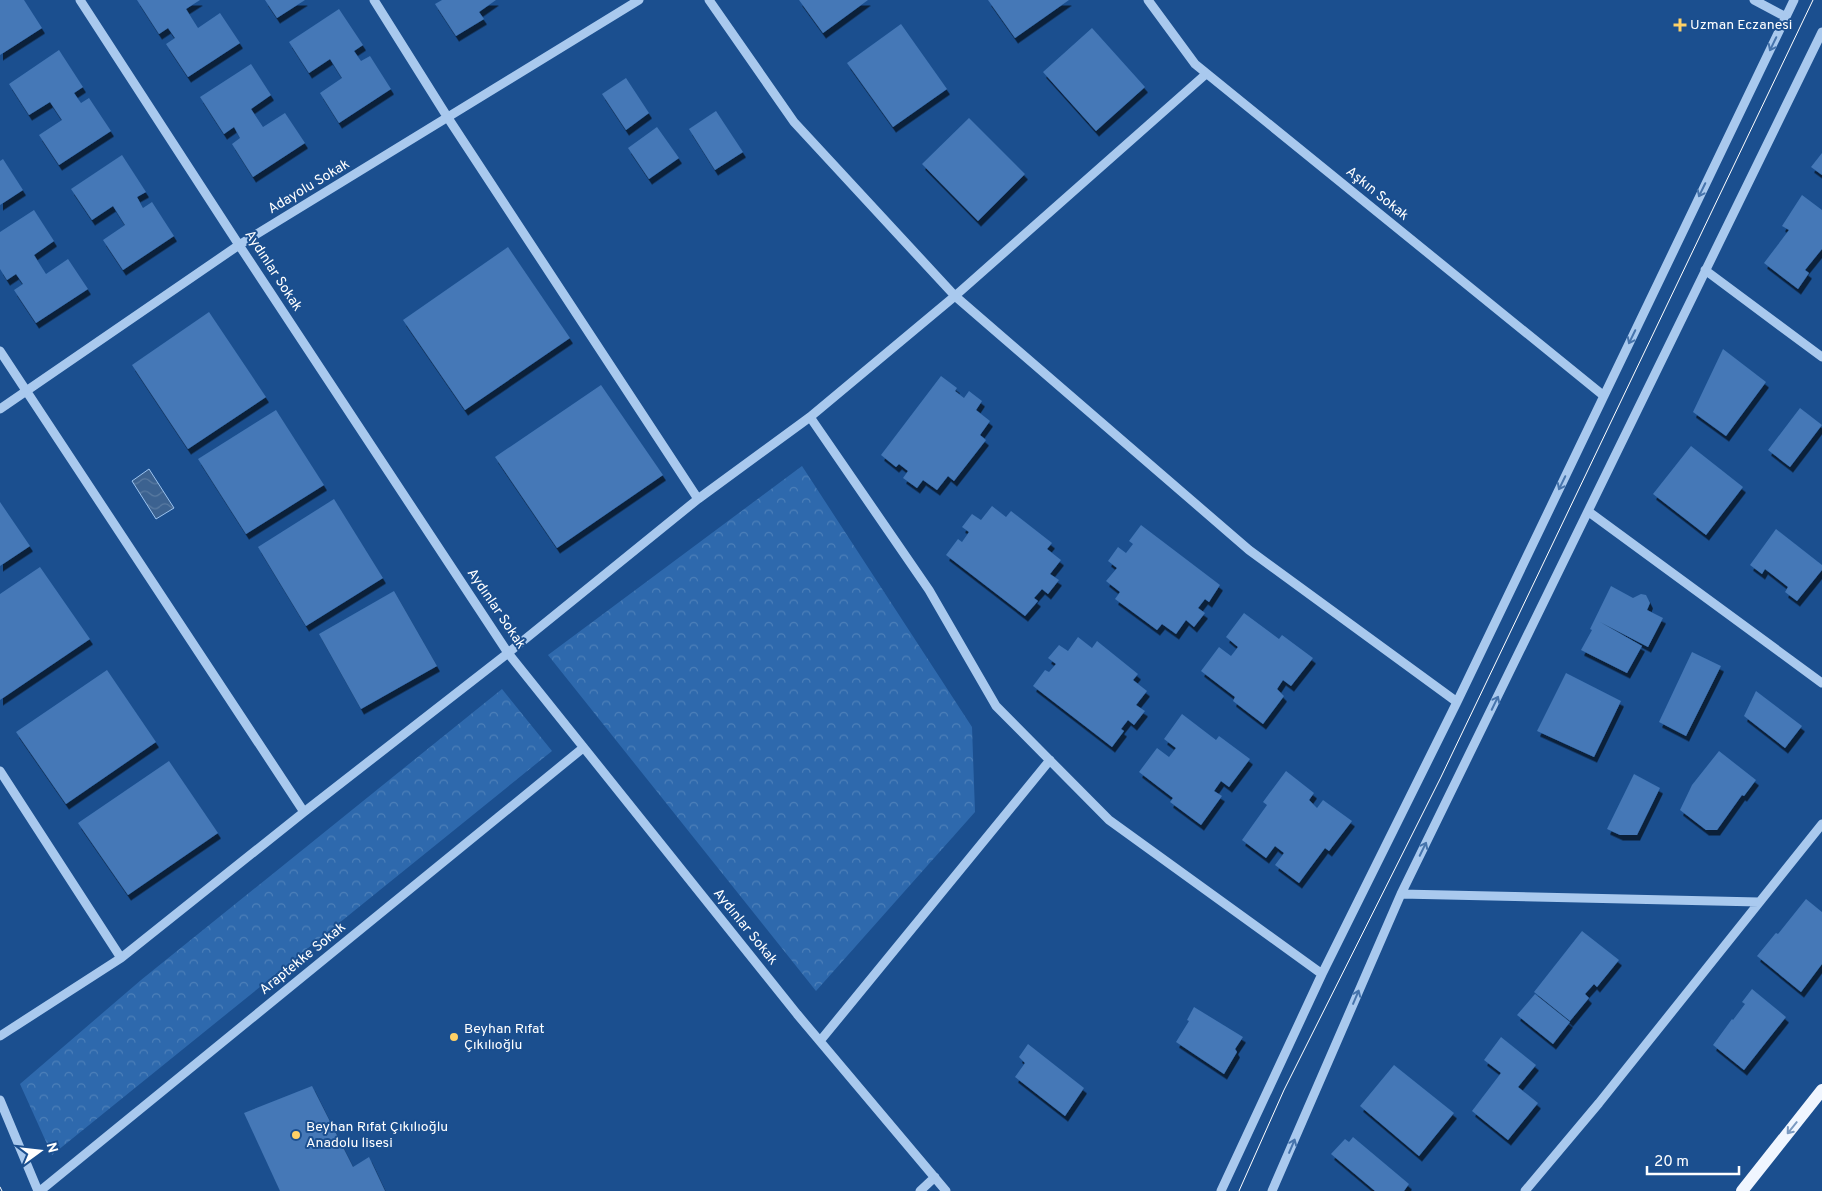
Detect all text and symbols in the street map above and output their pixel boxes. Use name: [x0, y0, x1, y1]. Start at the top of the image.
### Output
place label: Uzman Eczanesi: [1690, 17, 1792, 34]
marker: Uzman Eczanesi: [1674, 19, 1686, 31]
one-way arrow: [1768, 36, 1777, 51]
street label: Adayolu Sokak: [265, 156, 353, 218]
street label: Aşkın Sokak: [1342, 163, 1412, 225]
one-way arrow: [1697, 183, 1707, 198]
street label: Aydınlar Sokak: [240, 227, 306, 315]
one-way arrow: [1627, 329, 1636, 344]
one-way arrow: [1557, 476, 1567, 491]
street label: Aydınlar Sokak: [463, 566, 529, 652]
one-way arrow: [1490, 696, 1500, 711]
one-way arrow: [1419, 842, 1428, 857]
street label: Aydınlar Sokak: [709, 885, 781, 969]
street label: Araptekke Sokak: [257, 919, 349, 999]
one-way arrow: [1352, 990, 1362, 1005]
place label: Beyhan Rıfat Çıkılıoğlu: [464, 1021, 545, 1054]
marker: Beyhan Rıfat Çıkılıoğlu: [448, 1031, 460, 1043]
place label: Beyhan Rıfat Çıkılıoğlu Anadolu lisesi: [306, 1119, 448, 1152]
one-way arrow: [1786, 1121, 1797, 1134]
north arrow: [15, 1126, 65, 1176]
marker: Beyhan Rıfat Çıkılıoğlu Anadolu lisesi: [290, 1129, 302, 1141]
one-way arrow: [1287, 1139, 1297, 1154]
text: N: [42, 1141, 61, 1155]
scale bar: [1647, 1144, 1740, 1176]
text: 20 m: [1654, 1153, 1689, 1172]

